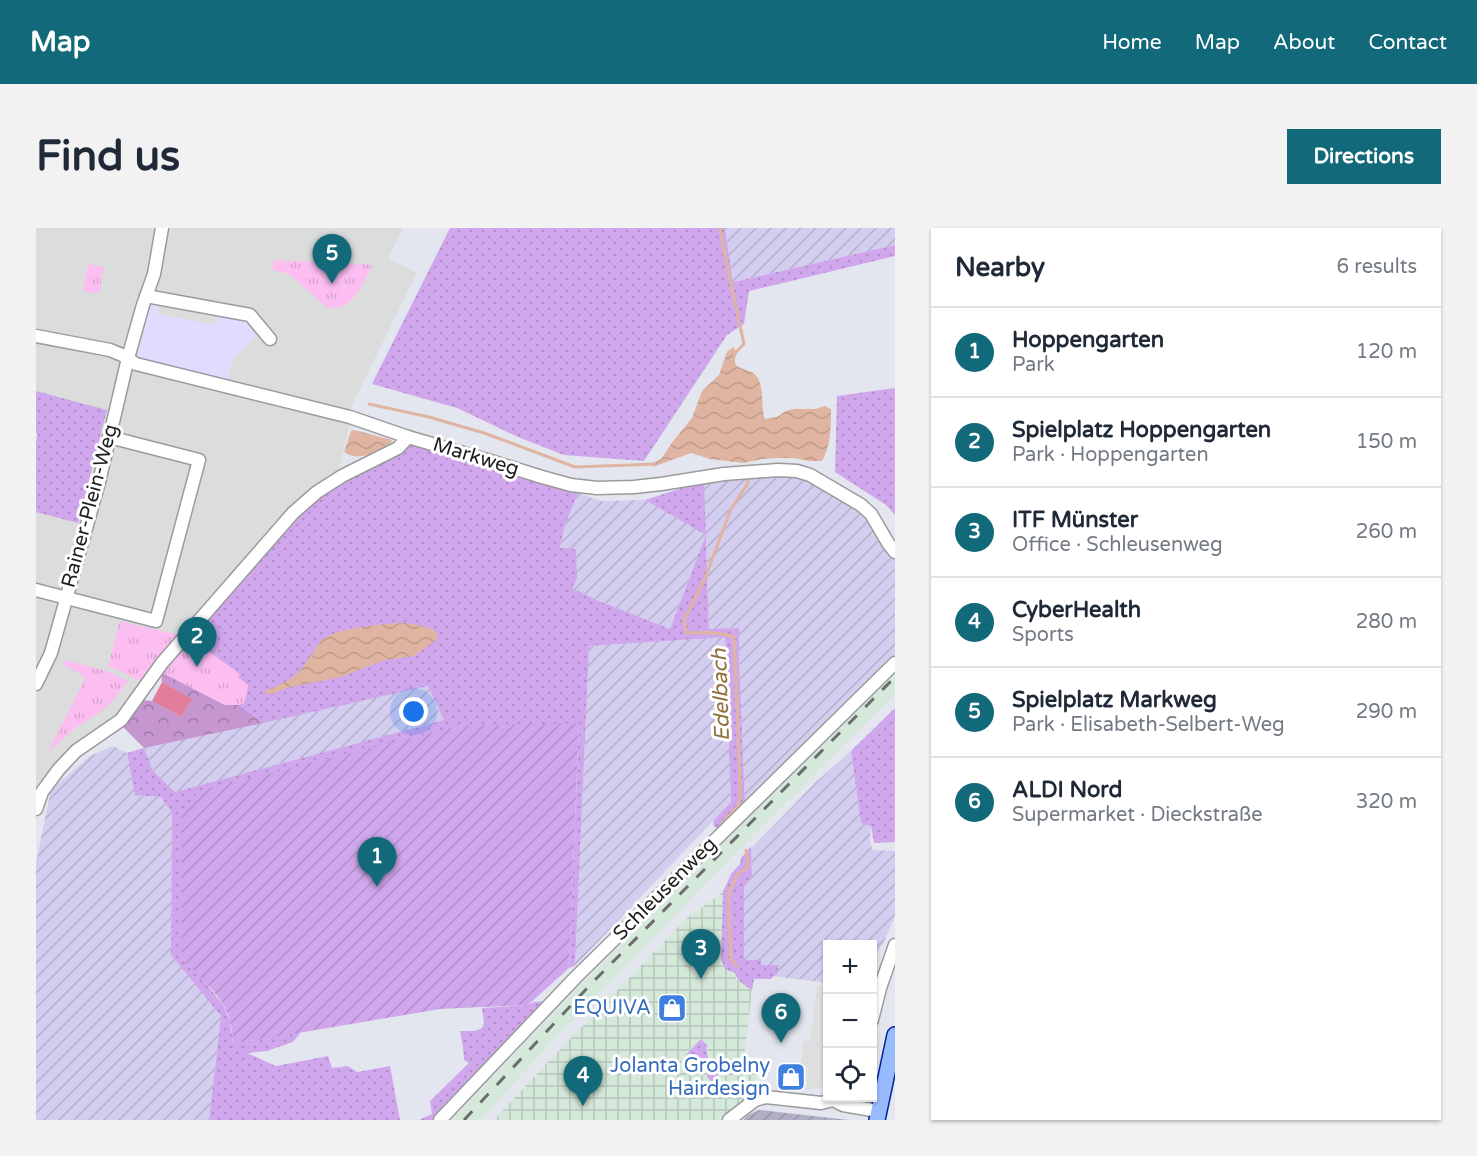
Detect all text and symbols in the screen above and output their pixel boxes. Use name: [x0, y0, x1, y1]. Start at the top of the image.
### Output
text: Map: [30, 25, 90, 59]
text: Home: [1102, 30, 1162, 55]
text: Map: [1195, 30, 1240, 55]
text: About: [1273, 30, 1335, 55]
text: Contact: [1368, 30, 1447, 55]
button: Directions: [1287, 129, 1441, 184]
text: Find us: [36, 131, 180, 182]
pin: 5: [312, 235, 352, 284]
text: Nearby: [955, 252, 1045, 283]
text: 6 results: [1337, 255, 1417, 279]
text: Hoppengarten: [1012, 327, 1164, 353]
text: 1: [968, 340, 981, 364]
text: 120 m: [1356, 340, 1417, 364]
text: Park: [1012, 353, 1055, 377]
text: Spielplatz Hoppengarten: [1012, 417, 1271, 443]
street label: Rainer-Plein-Weg: [57, 422, 123, 590]
text: 2: [968, 430, 981, 454]
text: 150 m: [1356, 430, 1417, 454]
street label: Markweg: [430, 433, 522, 481]
text: Park · Hoppengarten: [1012, 443, 1209, 467]
text: ITF Münster: [1012, 507, 1138, 533]
text: 3: [968, 520, 981, 544]
text: 260 m: [1356, 520, 1417, 544]
text: Office · Schleusenweg: [1012, 533, 1223, 557]
text: CyberHealth: [1012, 597, 1141, 623]
text: 4: [968, 610, 981, 634]
text: 280 m: [1356, 610, 1417, 634]
pin: 2: [178, 618, 216, 667]
text: Sports: [1012, 623, 1074, 647]
water label: Edelbach: [707, 647, 735, 742]
text: Spielplatz Markweg: [1012, 687, 1217, 713]
your location: [399, 697, 428, 726]
text: 5: [968, 700, 981, 724]
text: 290 m: [1356, 700, 1417, 724]
text: Park · Elisabeth-Selbert-Weg: [1012, 713, 1285, 737]
text: ALDI Nord: [1012, 777, 1122, 803]
text: 6: [968, 790, 981, 814]
text: 320 m: [1356, 790, 1417, 814]
text: Supermarket · Dieckstraße: [1012, 803, 1263, 827]
street label: Schleusenweg: [608, 832, 722, 946]
pin: 1: [358, 838, 396, 887]
pin: 3: [682, 930, 720, 979]
map controls: [823, 940, 877, 1102]
button: +: [823, 940, 877, 994]
shop icon: EQUIVA: [656, 992, 688, 1024]
pin: 6: [762, 994, 800, 1043]
button: −: [823, 994, 877, 1048]
place label: EQUIVA: [573, 996, 651, 1020]
button: locate: [823, 1048, 877, 1102]
place label: Jolanta Grobelny Hairdesign: [610, 1054, 770, 1101]
pin: 4: [564, 1056, 602, 1106]
shop icon: Jolanta Grobelny Hairdesign: [775, 1061, 807, 1093]

